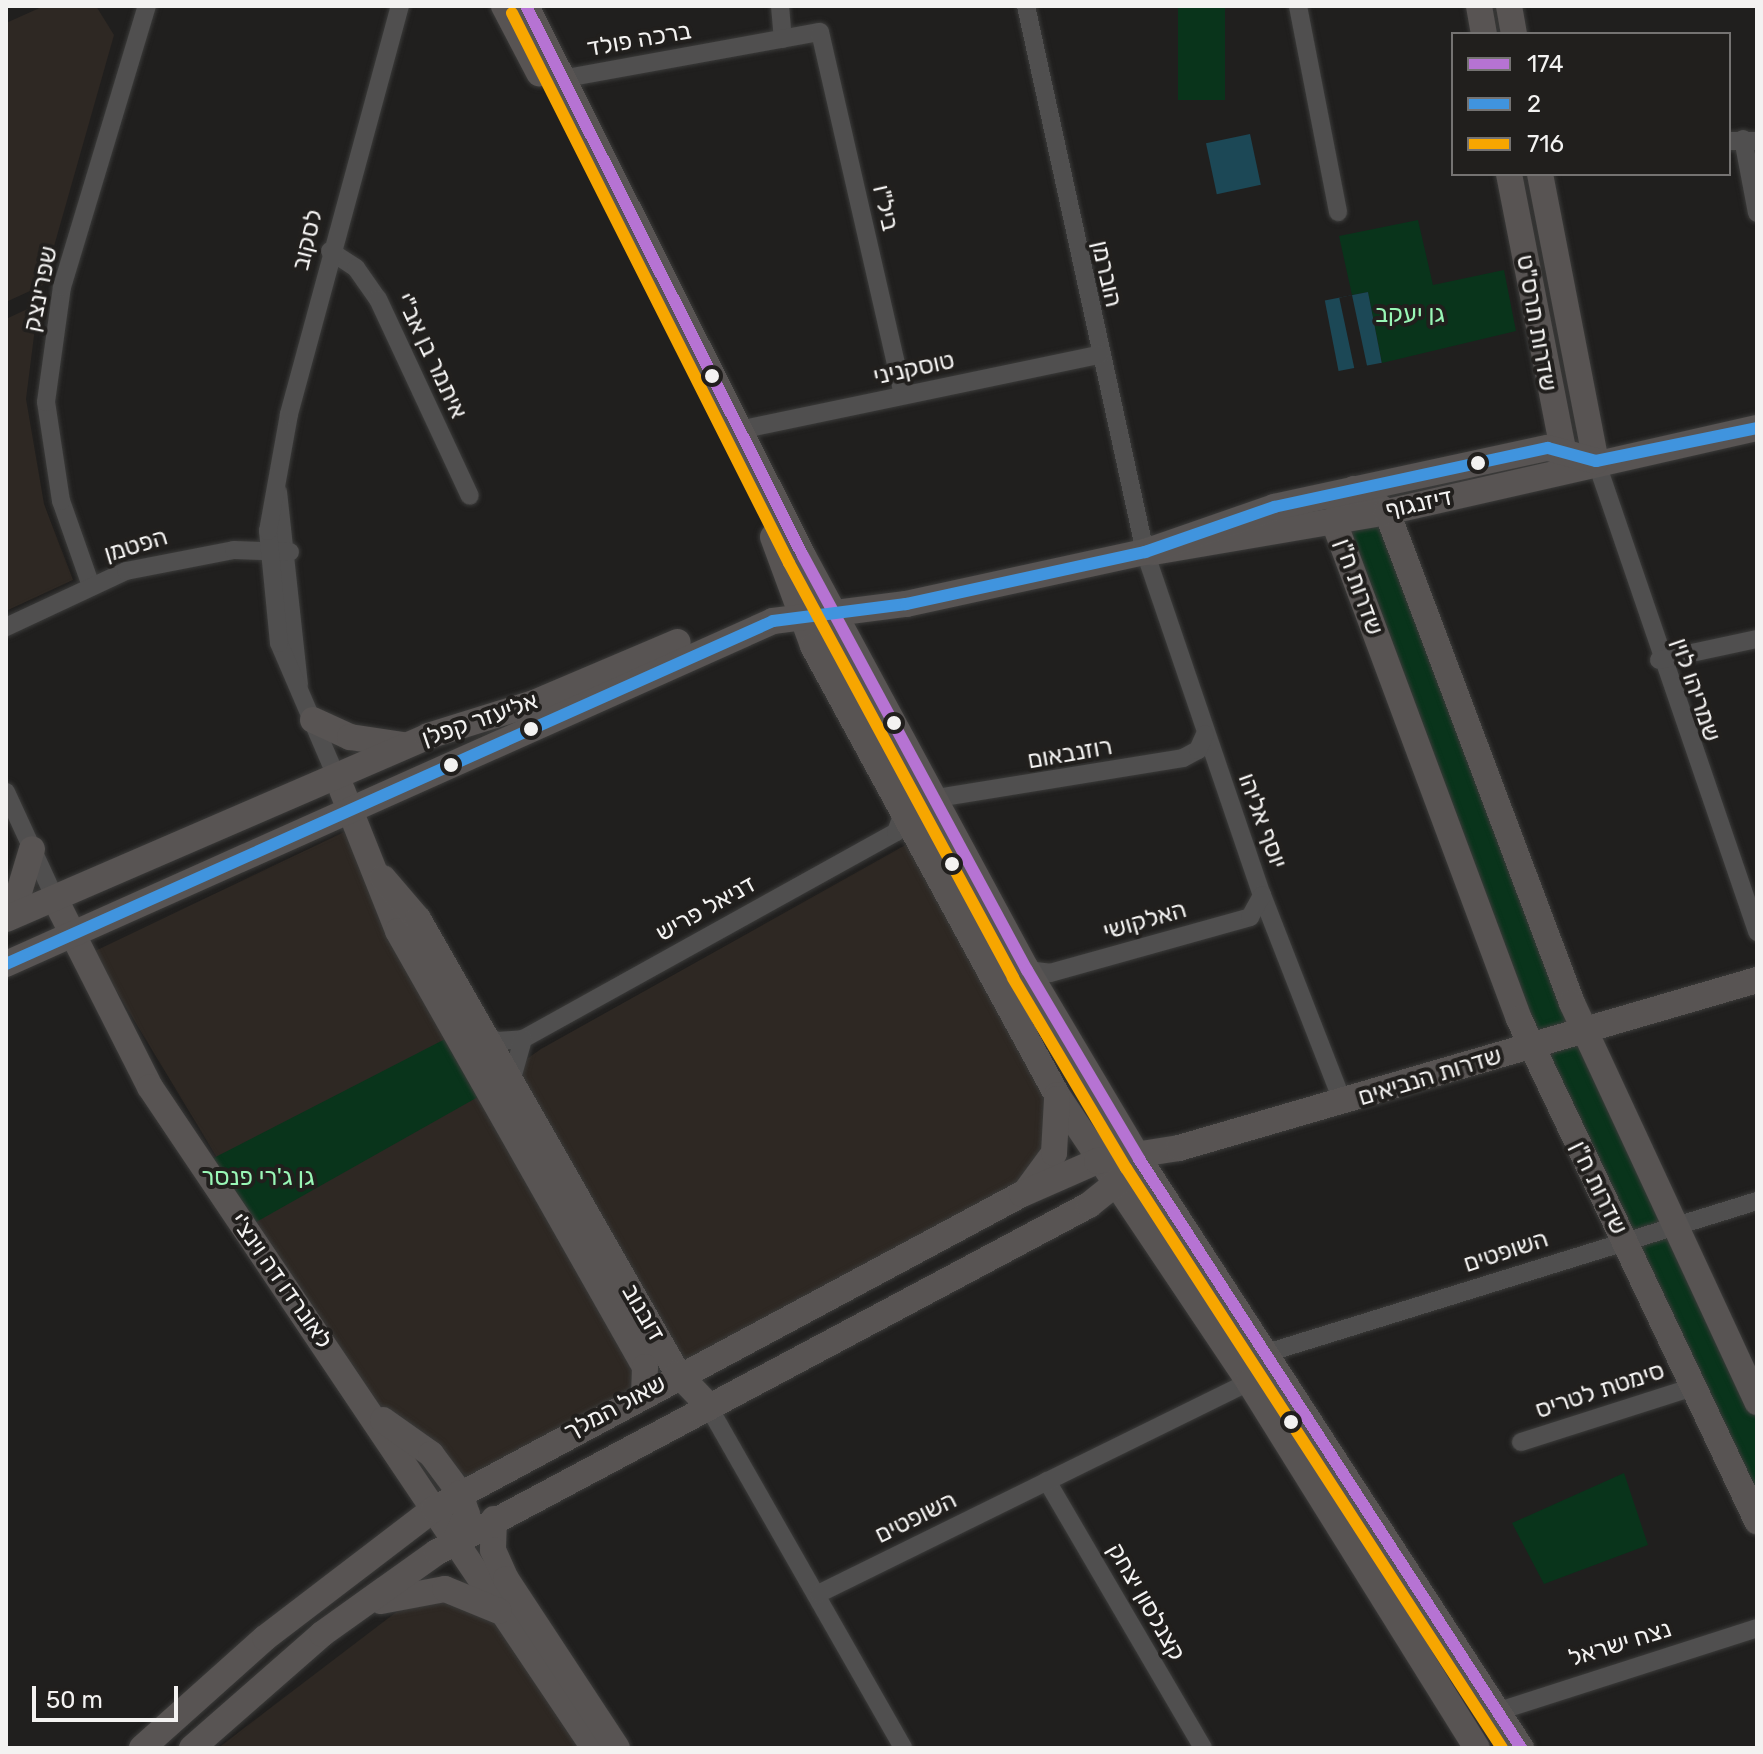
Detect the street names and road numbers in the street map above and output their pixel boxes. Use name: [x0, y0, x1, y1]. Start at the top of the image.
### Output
street label: ברכה פולד: [585, 17, 693, 63]
street label: ביל"ו: [866, 182, 904, 234]
street label: לסקוב: [287, 207, 329, 273]
street label: הוברמן: [1084, 238, 1128, 310]
street label: שפרינצק: [18, 244, 64, 334]
street label: שדרות תרס"ט: [1510, 253, 1562, 393]
street label: איתמר בן אב"י: [389, 288, 473, 424]
street label: טוסקניני: [871, 346, 957, 392]
street label: דיזנגוף: [1383, 483, 1455, 525]
street label: הפטמן: [101, 523, 171, 569]
street label: שדרות ח"ן: [1327, 535, 1389, 639]
street label: שמריהו לוין: [1664, 635, 1726, 745]
street label: אליעזר קפלן: [418, 687, 542, 753]
street label: רוזנבאום: [1025, 732, 1115, 776]
street label: יוסף אליהו: [1231, 769, 1293, 873]
street label: דניאל פריש: [651, 870, 761, 948]
street label: האלקושי: [1100, 895, 1190, 947]
street label: שדרות הנביאים: [1355, 1042, 1505, 1112]
street label: שדרות ח"ן: [1563, 1137, 1633, 1239]
street label: לאונרדו דה וינצ'י: [224, 1208, 338, 1354]
street label: השופטים: [1460, 1225, 1552, 1279]
street label: דובנוב: [615, 1279, 671, 1347]
street label: סימטת לטריס: [1532, 1357, 1668, 1425]
street label: שאול המלך: [559, 1369, 671, 1447]
street label: השופטים: [871, 1486, 961, 1550]
street label: קצנלסון יצחק: [1101, 1538, 1191, 1666]
street label: נצח ישראל: [1565, 1615, 1675, 1673]

